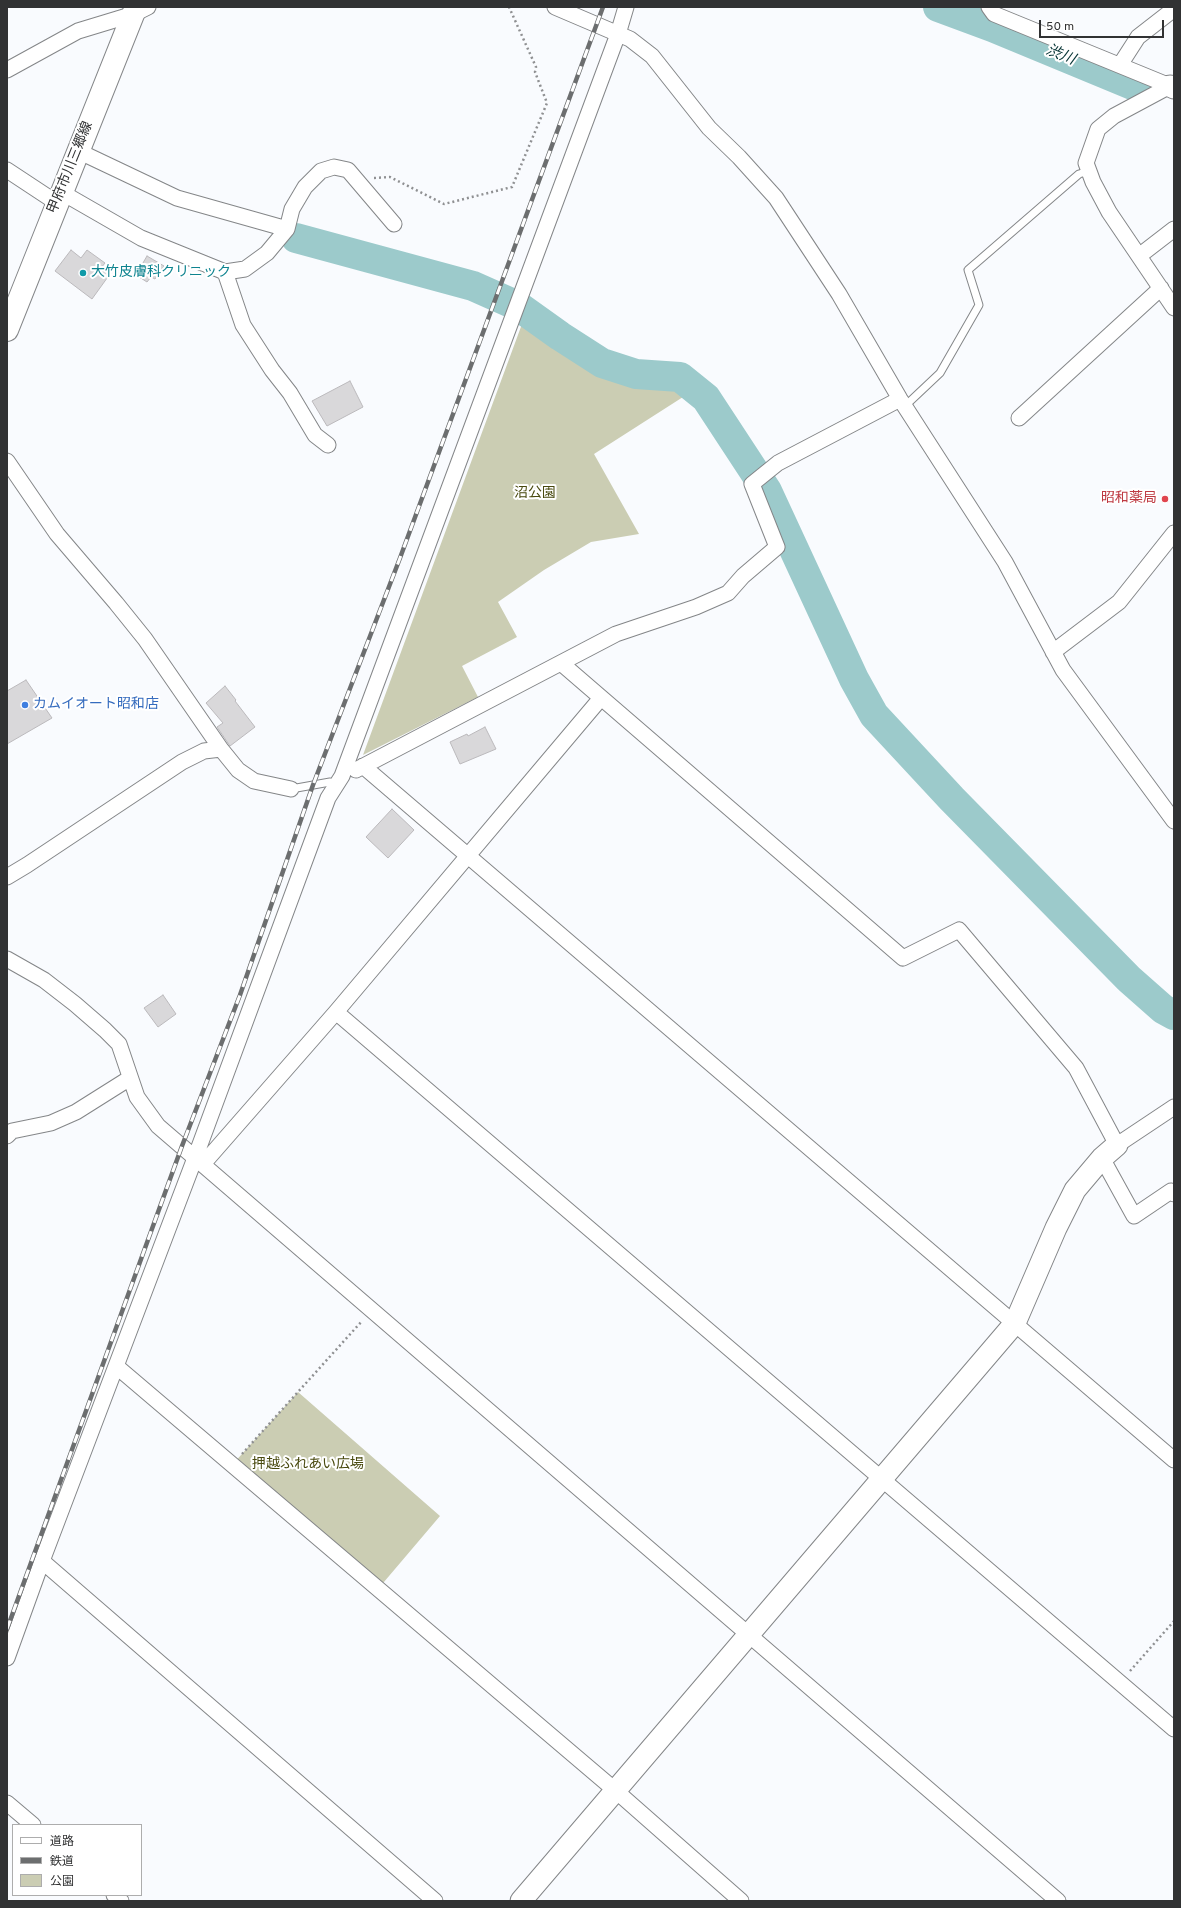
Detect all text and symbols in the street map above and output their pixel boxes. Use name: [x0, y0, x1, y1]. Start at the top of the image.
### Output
scale bar: [1041, 12, 1166, 38]
text: 50 m: [1046, 19, 1074, 35]
water label: 渋川: [1043, 42, 1077, 70]
street label: 甲府市川三郷線: [45, 119, 97, 217]
place label: 大竹皮膚科クリニック: [91, 265, 231, 281]
marker: 大竹皮膚科クリニック: [78, 268, 88, 278]
park label: 沼公園: [514, 486, 556, 502]
place label: 昭和薬局: [1101, 491, 1157, 507]
marker: 昭和薬局: [1160, 494, 1170, 504]
place label: カムイオート昭和店: [33, 697, 159, 713]
marker: カムイオート昭和店: [20, 700, 30, 710]
park label: 押越ふれあい広場: [252, 1457, 364, 1473]
legend: [12, 1824, 142, 1896]
text: 道路: [50, 1834, 74, 1850]
text: 鉄道: [50, 1854, 74, 1870]
text: 公園: [50, 1874, 74, 1890]

